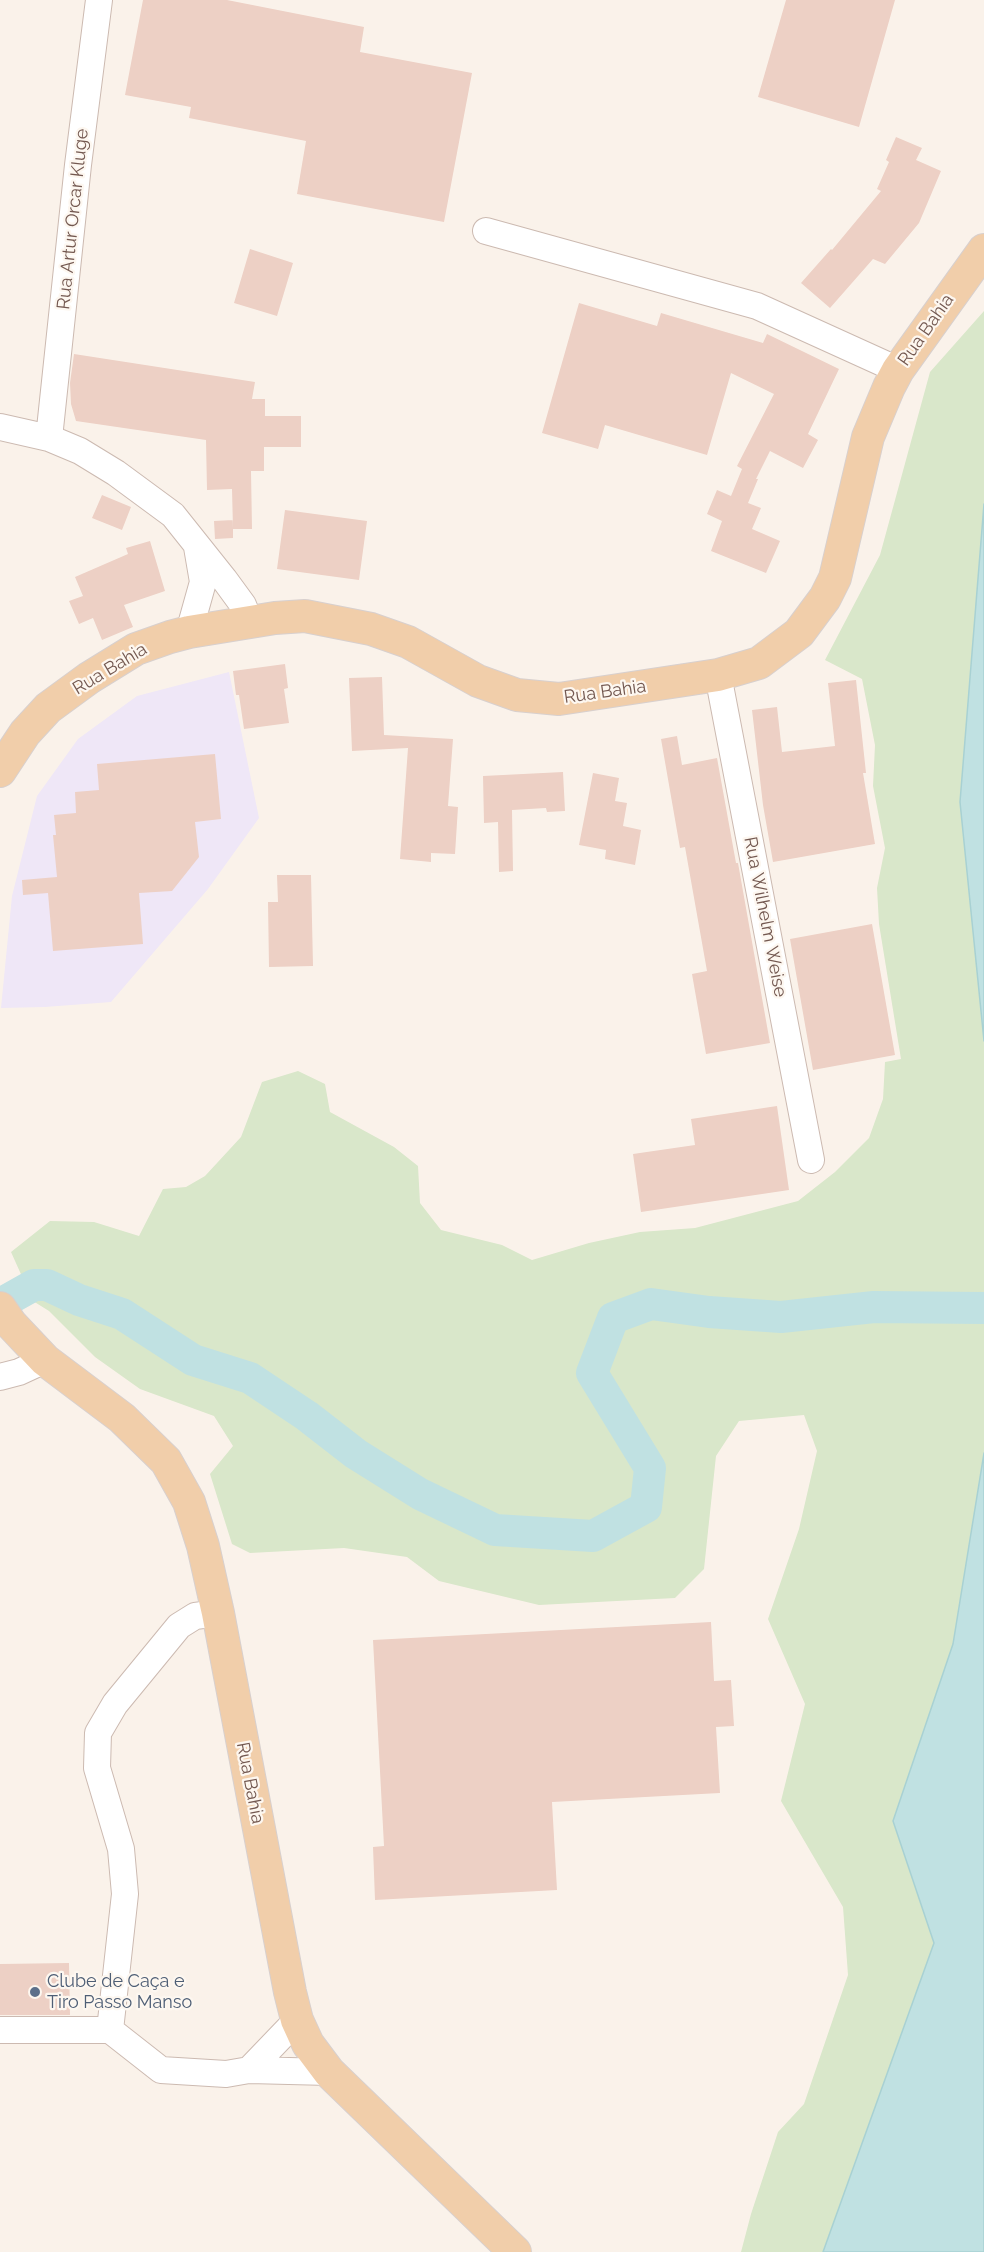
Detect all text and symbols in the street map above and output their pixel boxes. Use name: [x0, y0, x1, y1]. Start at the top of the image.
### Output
street label: Rua Artur Orcar Kluge: [53, 127, 93, 311]
street label: Rua Bahia: [893, 290, 959, 370]
street label: Rua Bahia: [69, 638, 151, 700]
street label: Rua Bahia: [563, 676, 647, 708]
street label: Rua Wilhelm Weise: [739, 835, 791, 999]
street label: Rua Bahia: [232, 1740, 268, 1826]
place label: Clube de Caça e Tiro Passo Manso: [47, 1971, 192, 2014]
marker: Clube de Caça e Tiro Passo Manso: [28, 1985, 42, 1999]

